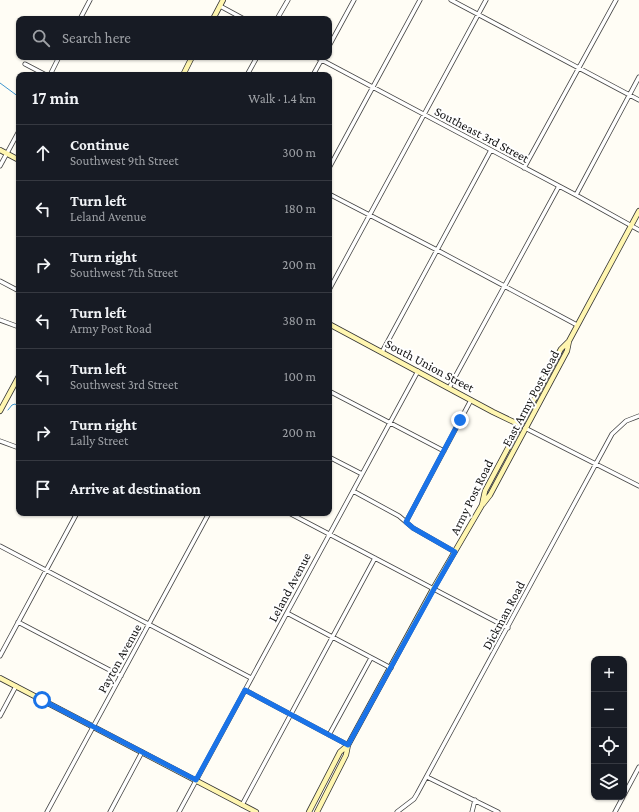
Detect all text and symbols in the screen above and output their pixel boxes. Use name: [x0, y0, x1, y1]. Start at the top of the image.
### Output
search box: [16, 16, 332, 60]
icon: search: [30, 27, 52, 49]
text: Search here: [62, 30, 131, 46]
text: 17 min: [32, 89, 79, 108]
text: Walk · 1.4 km: [248, 91, 316, 106]
street label: Southeast 3rd Street: [432, 103, 532, 166]
text: Continue: [70, 137, 129, 153]
icon: ahead: [32, 142, 54, 164]
text: 300 m: [282, 145, 316, 160]
text: Southwest 9th Street: [70, 153, 178, 168]
text: Turn left: [70, 193, 126, 209]
icon: left: [32, 198, 54, 220]
text: 180 m: [284, 201, 316, 216]
text: Leland Avenue: [70, 209, 146, 224]
text: Turn right: [70, 249, 137, 265]
icon: right: [32, 254, 54, 276]
text: 200 m: [282, 257, 316, 272]
text: Southwest 7th Street: [70, 265, 178, 280]
text: Turn left: [70, 305, 126, 321]
icon: left: [32, 310, 54, 332]
text: 380 m: [283, 313, 316, 328]
text: Army Post Road: [70, 321, 152, 336]
street label: South Union Street: [383, 336, 477, 395]
street label: East Army Post Road: [499, 347, 562, 449]
text: Turn left: [70, 361, 126, 377]
icon: left: [32, 366, 54, 388]
text: 100 m: [284, 369, 316, 384]
text: Southwest 3rd Street: [70, 377, 178, 392]
route end: [451, 411, 469, 429]
text: Turn right: [70, 417, 137, 433]
icon: right: [32, 422, 54, 444]
text: 200 m: [282, 425, 316, 440]
text: Lally Street: [70, 433, 128, 448]
street label: Army Post Road: [447, 457, 496, 537]
icon: arrive: [32, 478, 54, 500]
text: Arrive at destination: [70, 481, 201, 497]
street label: Leland Avenue: [265, 550, 314, 624]
street label: Dickman Road: [479, 578, 528, 652]
street label: Payton Avenue: [94, 621, 145, 695]
map controls: [591, 656, 627, 800]
button: +: [591, 656, 627, 692]
route start: [33, 691, 51, 709]
button: −: [591, 692, 627, 728]
button: locate: [591, 728, 627, 764]
button: layers: [591, 764, 627, 800]

